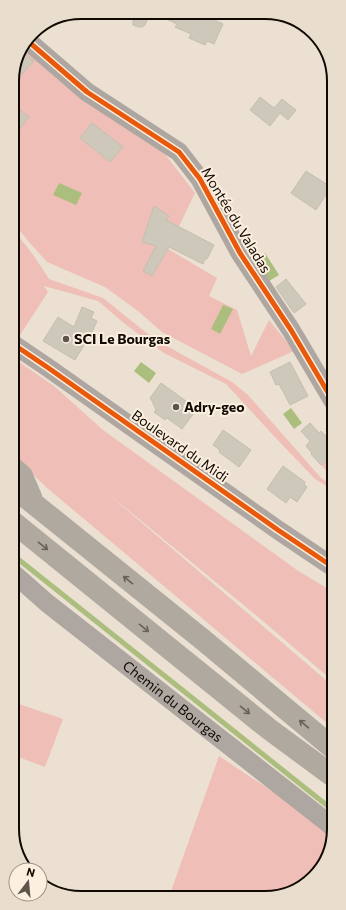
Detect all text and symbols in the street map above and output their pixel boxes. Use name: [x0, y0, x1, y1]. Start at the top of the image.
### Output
street label: Montée du Valadas: [198, 164, 275, 276]
place label: SCI Le Bourgas: [74, 330, 171, 347]
marker: SCI Le Bourgas: [61, 334, 71, 344]
place label: Adry-geo: [184, 398, 245, 415]
marker: Adry-geo: [171, 402, 181, 412]
street label: Boulevard du Midi: [129, 406, 232, 485]
one-way arrow: [38, 542, 49, 551]
one-way arrow: [123, 575, 134, 584]
one-way arrow: [139, 624, 149, 633]
street label: Chemin du Bourgas: [120, 657, 226, 745]
one-way arrow: [240, 705, 251, 714]
one-way arrow: [298, 719, 309, 728]
north arrow: [8, 862, 48, 902]
text: N: [25, 865, 37, 879]

